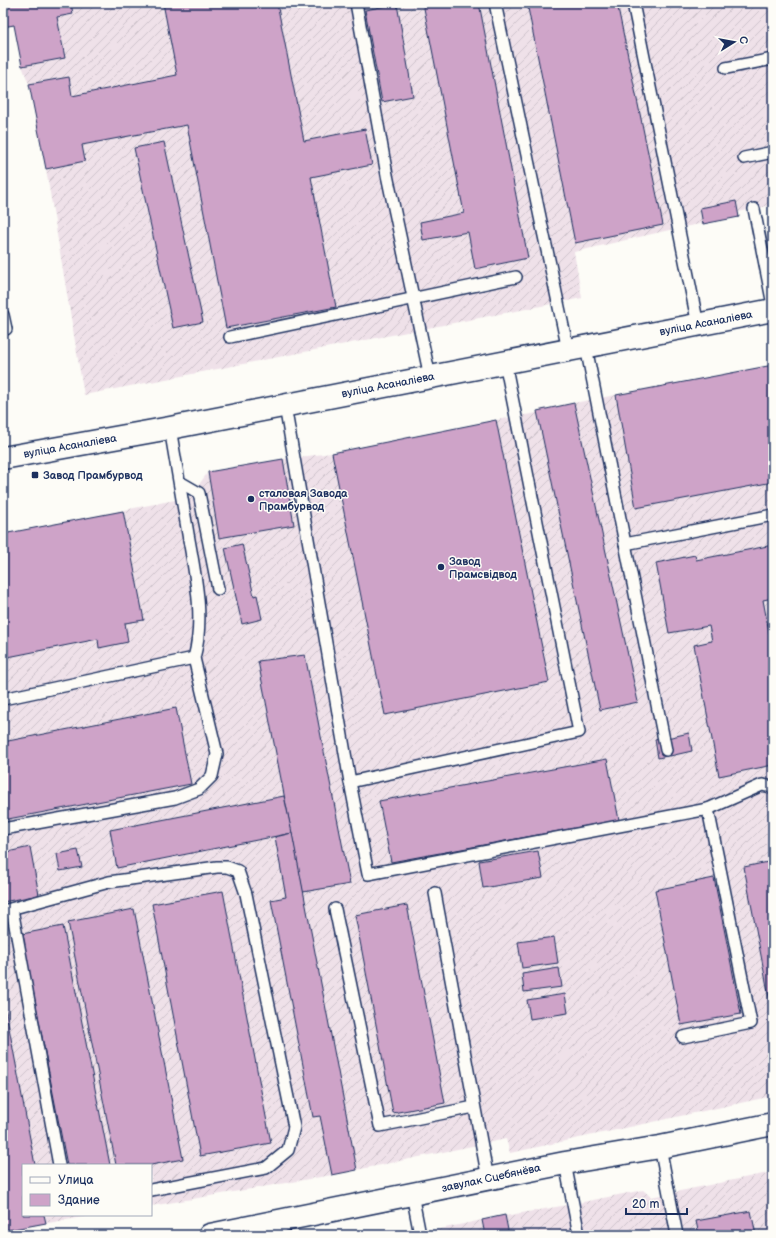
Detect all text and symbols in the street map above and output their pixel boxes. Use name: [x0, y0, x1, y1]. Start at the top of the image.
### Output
north arrow: [714, 22, 754, 62]
text: С: [736, 35, 751, 46]
street label: вуліца Асаналіева: [658, 308, 754, 338]
street label: вуліца Асаналіева: [340, 370, 436, 400]
street label: вуліца Асаналіева: [22, 431, 118, 461]
place label: Завод Прамбурвод: [43, 469, 143, 482]
marker: Завод Прамбурвод: [30, 470, 40, 480]
place label: сталовая Завода Прамбурвод: [259, 487, 348, 513]
marker: сталовая Завода Прамбурвод: [246, 494, 256, 504]
place label: Завод Прамсвідвод: [449, 555, 517, 581]
marker: Завод Прамсвідвод: [436, 562, 446, 572]
street label: завулак Сцебянёва: [440, 1161, 542, 1195]
legend: [22, 1164, 152, 1216]
text: Улица: [58, 1173, 94, 1188]
scale bar: [626, 1190, 687, 1216]
text: Здание: [58, 1193, 100, 1208]
text: 20 m: [632, 1197, 659, 1212]

